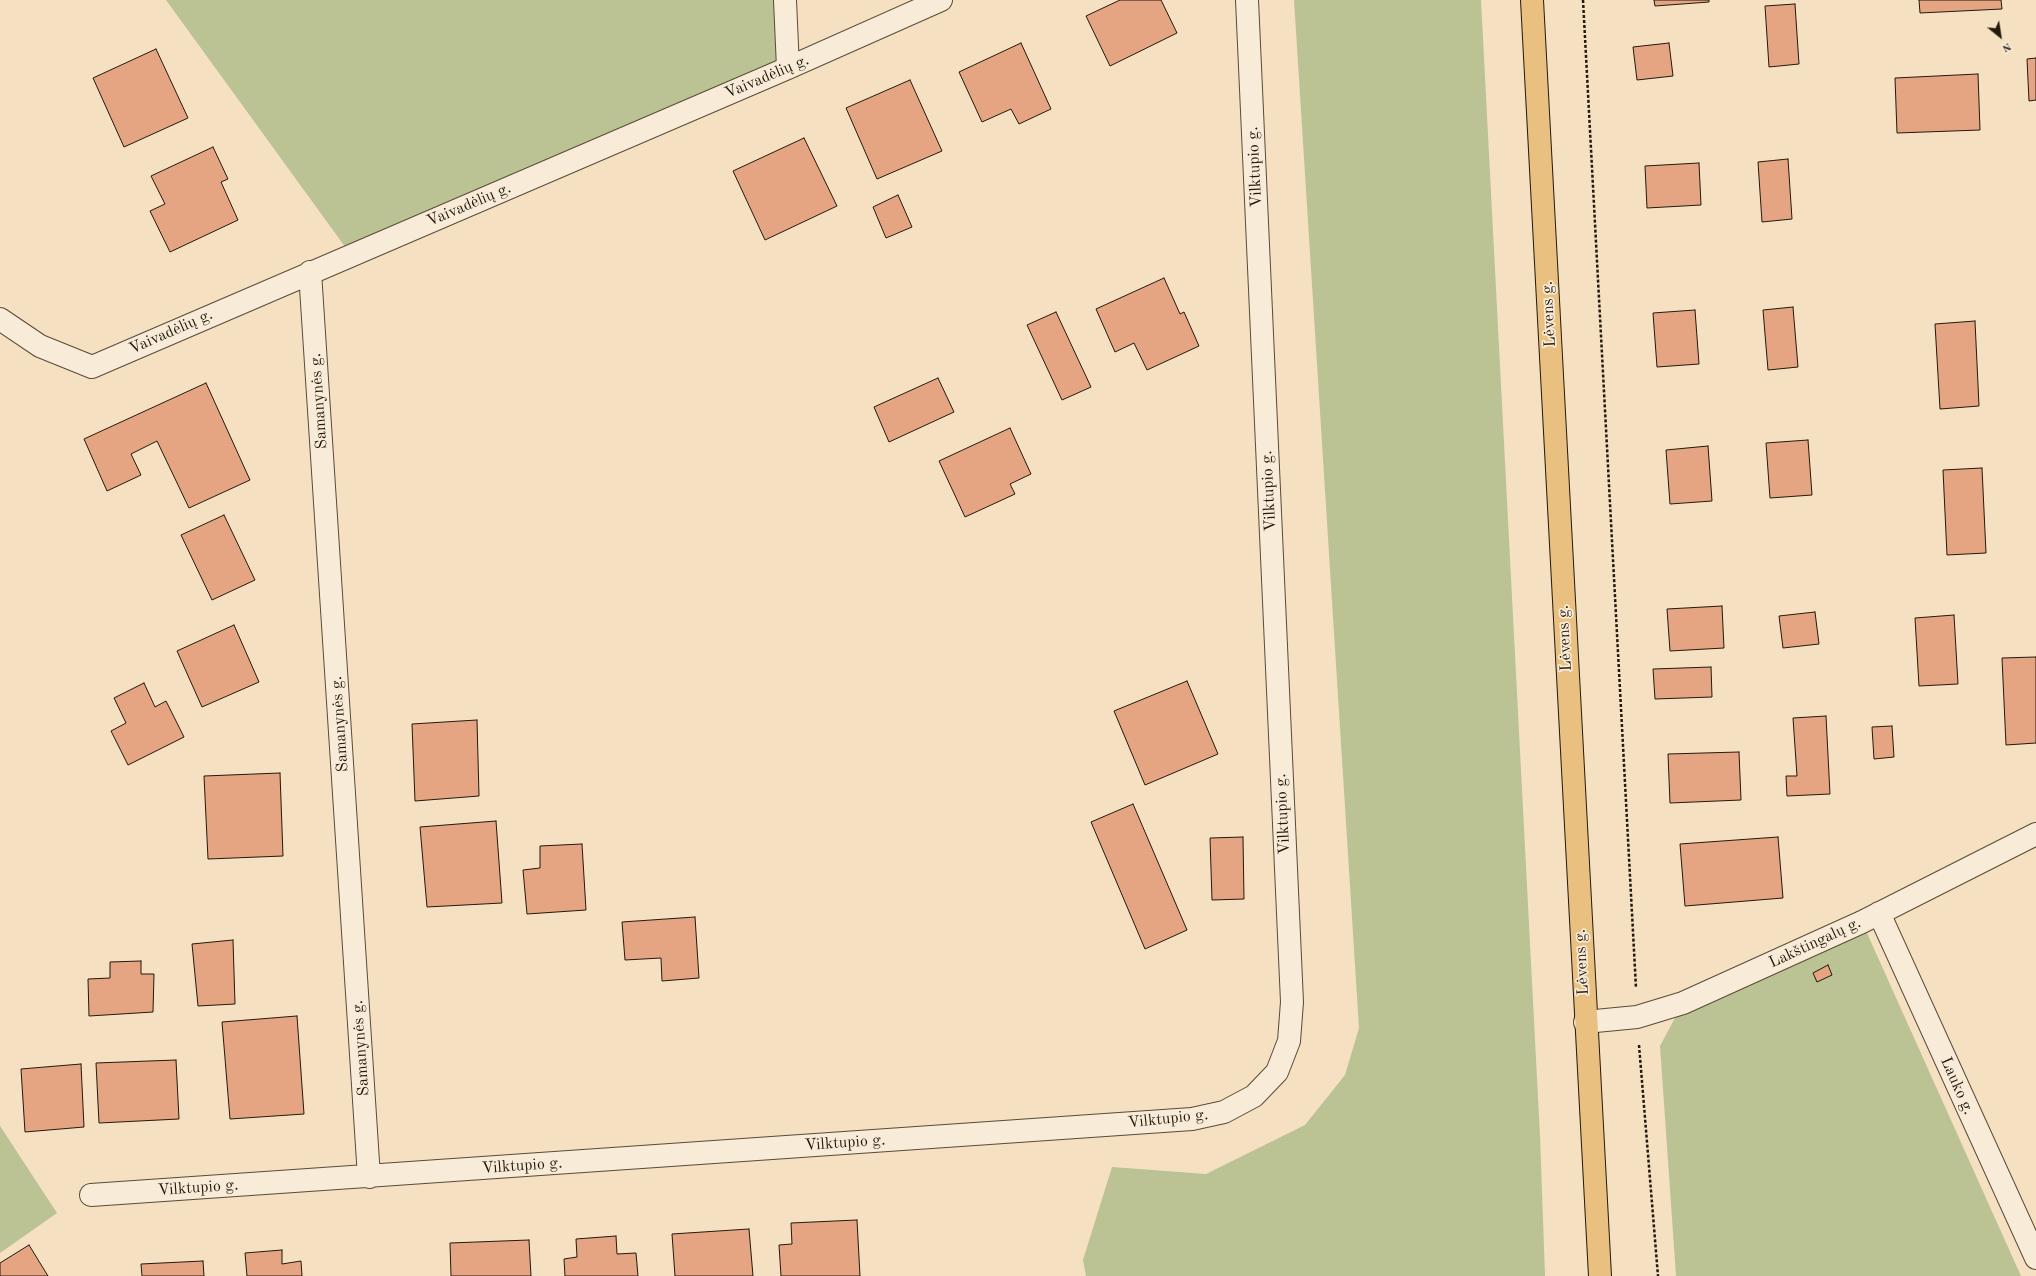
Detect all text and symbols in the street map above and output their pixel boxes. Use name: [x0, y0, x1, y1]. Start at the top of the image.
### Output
north arrow: [1980, 16, 2020, 56]
text: N: [2000, 40, 2013, 54]
street label: Vaivadėlių g.: [722, 51, 812, 103]
street label: Vilktupio g.: [1243, 126, 1267, 208]
street label: Vaivadėlių g.: [424, 179, 514, 231]
street label: Lėvens g.: [1538, 280, 1560, 348]
street label: Vaivadėlių g.: [126, 305, 216, 359]
street label: Samanynės g.: [306, 352, 332, 450]
street label: Vilktupio g.: [1257, 450, 1281, 532]
street label: Lėvens g.: [1554, 604, 1576, 672]
street label: Samanynės g.: [327, 675, 353, 773]
street label: Vilktupio g.: [1271, 773, 1295, 855]
street label: Lakštingalų g.: [1766, 913, 1864, 973]
street label: Lėvens g.: [1571, 928, 1593, 996]
street label: Samanynės g.: [348, 999, 374, 1097]
street label: Lauko g.: [1936, 1054, 1978, 1118]
street label: Vilktupio g.: [1127, 1105, 1209, 1133]
street label: Vilktupio g.: [804, 1131, 886, 1155]
street label: Vilktupio g.: [481, 1154, 563, 1178]
street label: Vilktupio g.: [157, 1176, 239, 1200]

